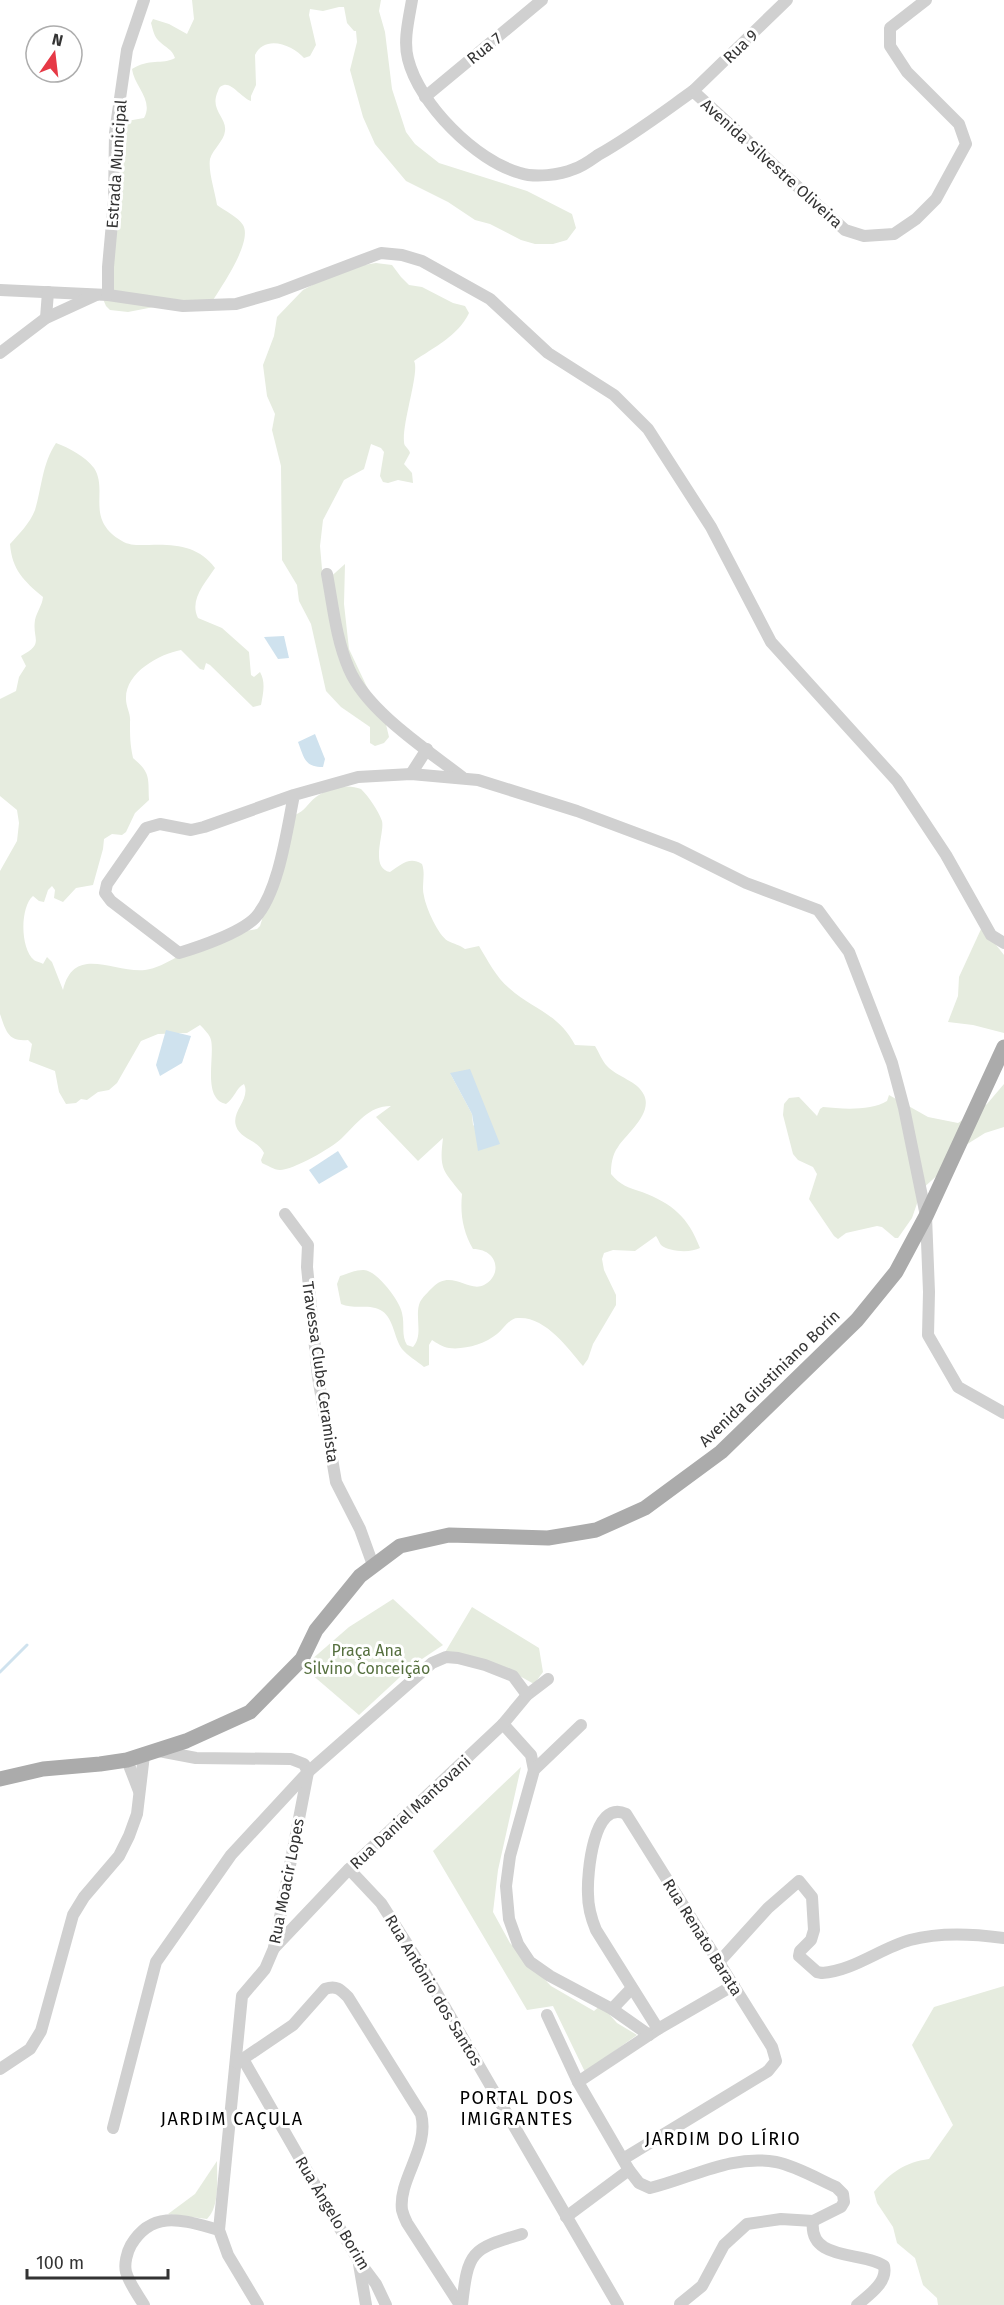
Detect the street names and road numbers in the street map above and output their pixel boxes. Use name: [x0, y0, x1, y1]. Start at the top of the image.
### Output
street label: Rua 9: [719, 26, 761, 67]
street label: Rua 7: [463, 29, 505, 68]
street label: Avenida Silvestre Oliveira: [697, 95, 846, 232]
street label: Estrada Municipal: [103, 99, 130, 229]
street label: Travessa Clube Ceramista: [298, 1280, 343, 1464]
street label: Avenida Giustiniano Borin: [695, 1306, 844, 1451]
street label: Rua Daniel Mantovani: [346, 1752, 475, 1873]
street label: Rua Moacir Lopes: [265, 1817, 308, 1945]
street label: Rua Renato Barata: [659, 1875, 746, 1999]
street label: Rua Antônio dos Santos: [381, 1911, 486, 2069]
street label: Rua Ângelo Borim: [291, 2153, 375, 2273]

